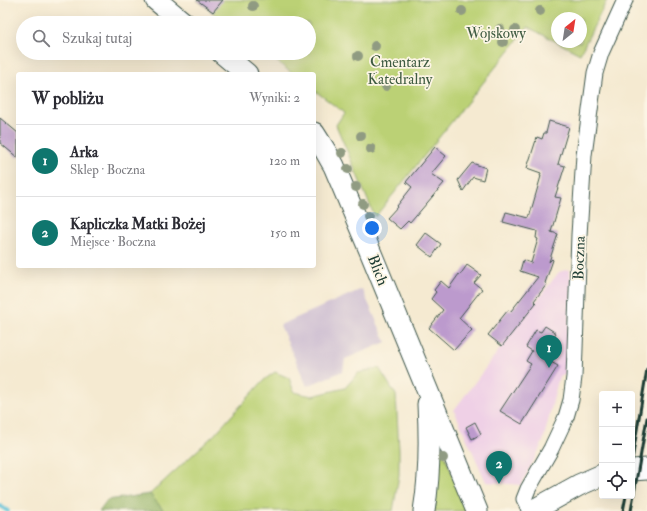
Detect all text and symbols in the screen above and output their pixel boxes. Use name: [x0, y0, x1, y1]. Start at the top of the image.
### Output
north arrow: [551, 12, 587, 48]
search box: [16, 16, 316, 60]
park label: Wojskowy: [465, 24, 526, 43]
icon: search: [30, 27, 52, 49]
text: Szukaj tutaj: [62, 29, 132, 48]
park label: Cmentarz Katedralny: [368, 53, 433, 89]
text: W pobliżu: [32, 88, 104, 109]
text: Wyniki: 2: [249, 90, 300, 106]
text: Arka: [70, 143, 98, 162]
text: 1: [43, 153, 47, 169]
text: 120 m: [269, 153, 300, 169]
text: Sklep · Boczna: [70, 162, 145, 178]
text: Kapliczka Matki Bożej: [70, 215, 205, 234]
your location: [362, 218, 382, 238]
text: 2: [42, 225, 48, 241]
text: 150 m: [270, 225, 300, 241]
text: Miejsce · Boczna: [70, 234, 156, 250]
street label: Boczna: [569, 235, 590, 280]
street label: Blich: [363, 252, 392, 288]
pin: 1: [536, 335, 562, 368]
map controls: [599, 391, 635, 499]
button: +: [599, 391, 635, 427]
button: −: [599, 427, 635, 463]
pin: 2: [486, 451, 512, 484]
button: locate: [599, 463, 635, 499]

